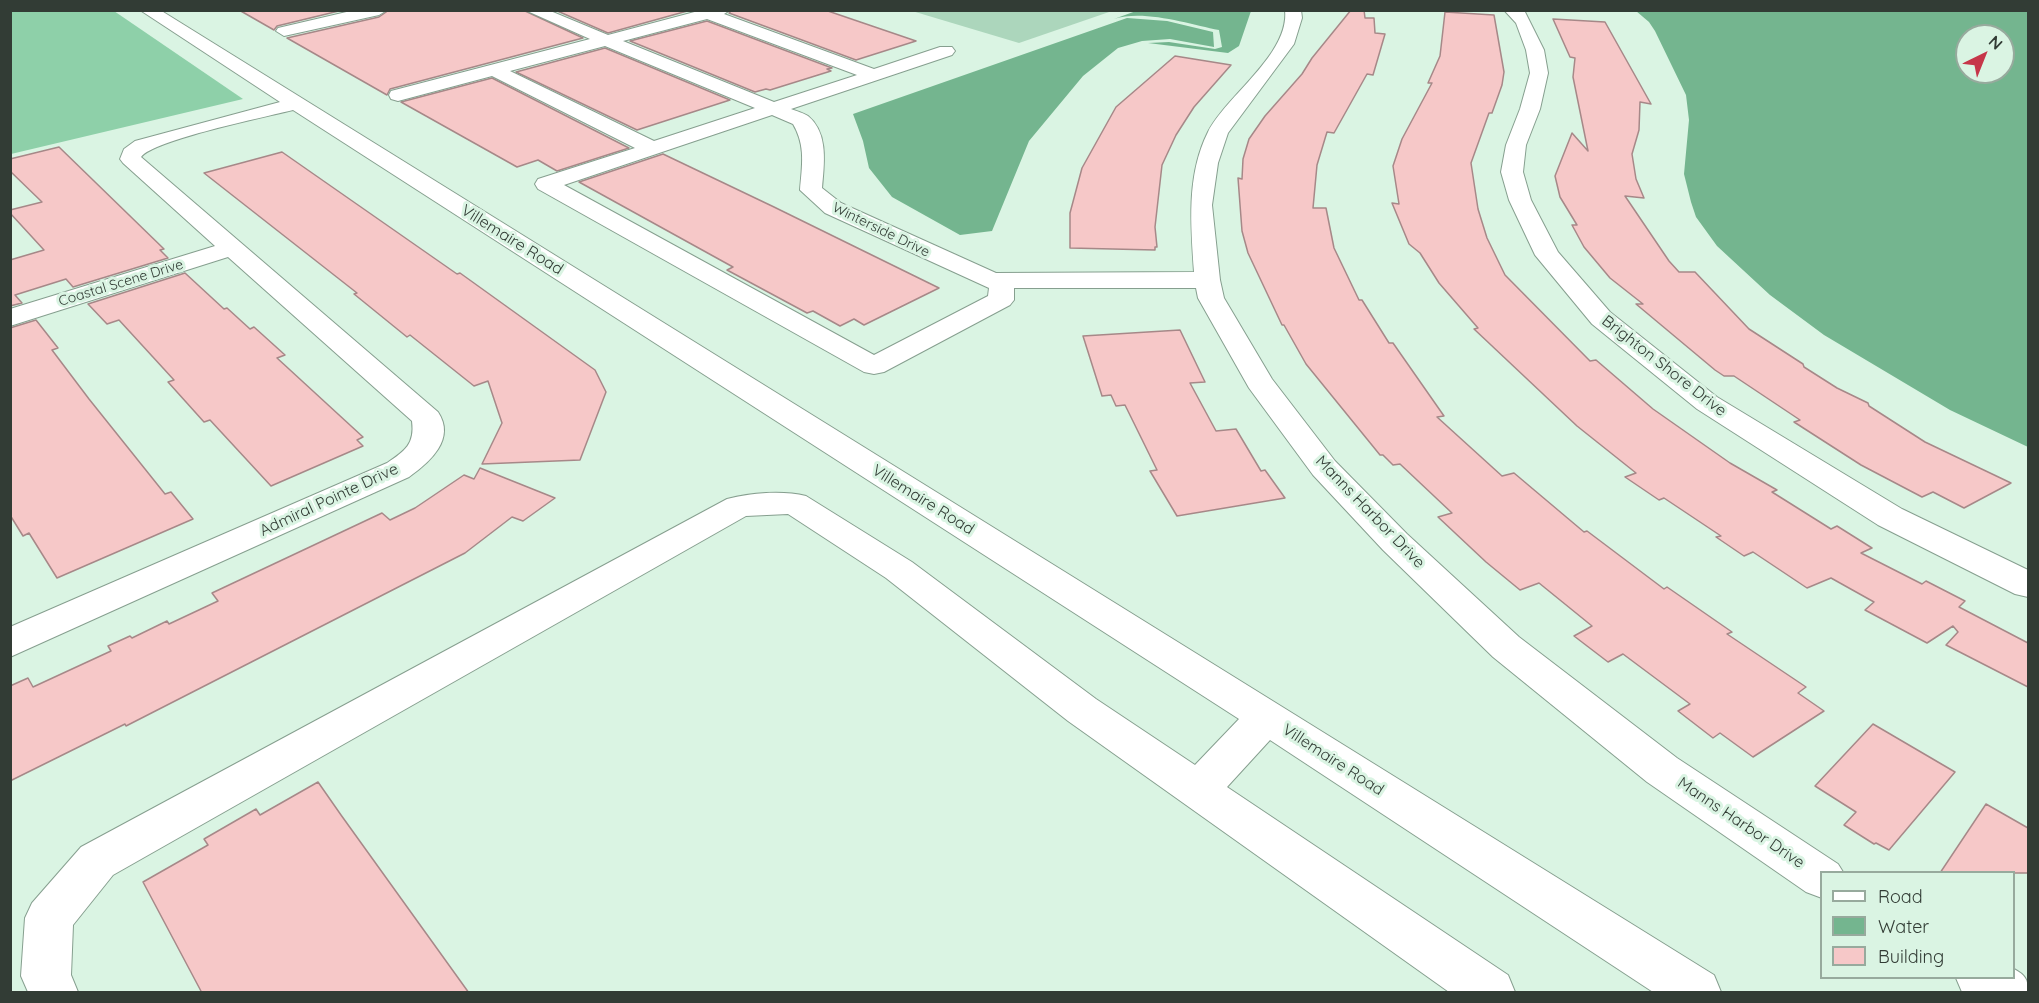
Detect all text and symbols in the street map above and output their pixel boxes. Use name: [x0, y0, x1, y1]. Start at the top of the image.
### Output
north arrow: [1955, 24, 2015, 84]
text: N: [1985, 31, 2007, 54]
street label: Winterside Drive: [830, 199, 932, 261]
street label: Villemaire Road: [457, 201, 567, 279]
street label: Coastal Scene Drive: [57, 256, 185, 310]
street label: Brighton Shore Drive: [1598, 311, 1730, 421]
street label: Manns Harbor Drive: [1311, 452, 1429, 572]
street label: Admiral Pointe Drive: [257, 459, 401, 541]
street label: Villemaire Road: [868, 461, 978, 539]
street label: Villemaire Road: [1279, 720, 1387, 800]
street label: Manns Harbor Drive: [1674, 773, 1808, 873]
legend: [1820, 871, 2015, 979]
text: Road: [1878, 885, 1923, 908]
text: Water: [1878, 915, 1929, 938]
text: Building: [1878, 945, 1944, 968]

